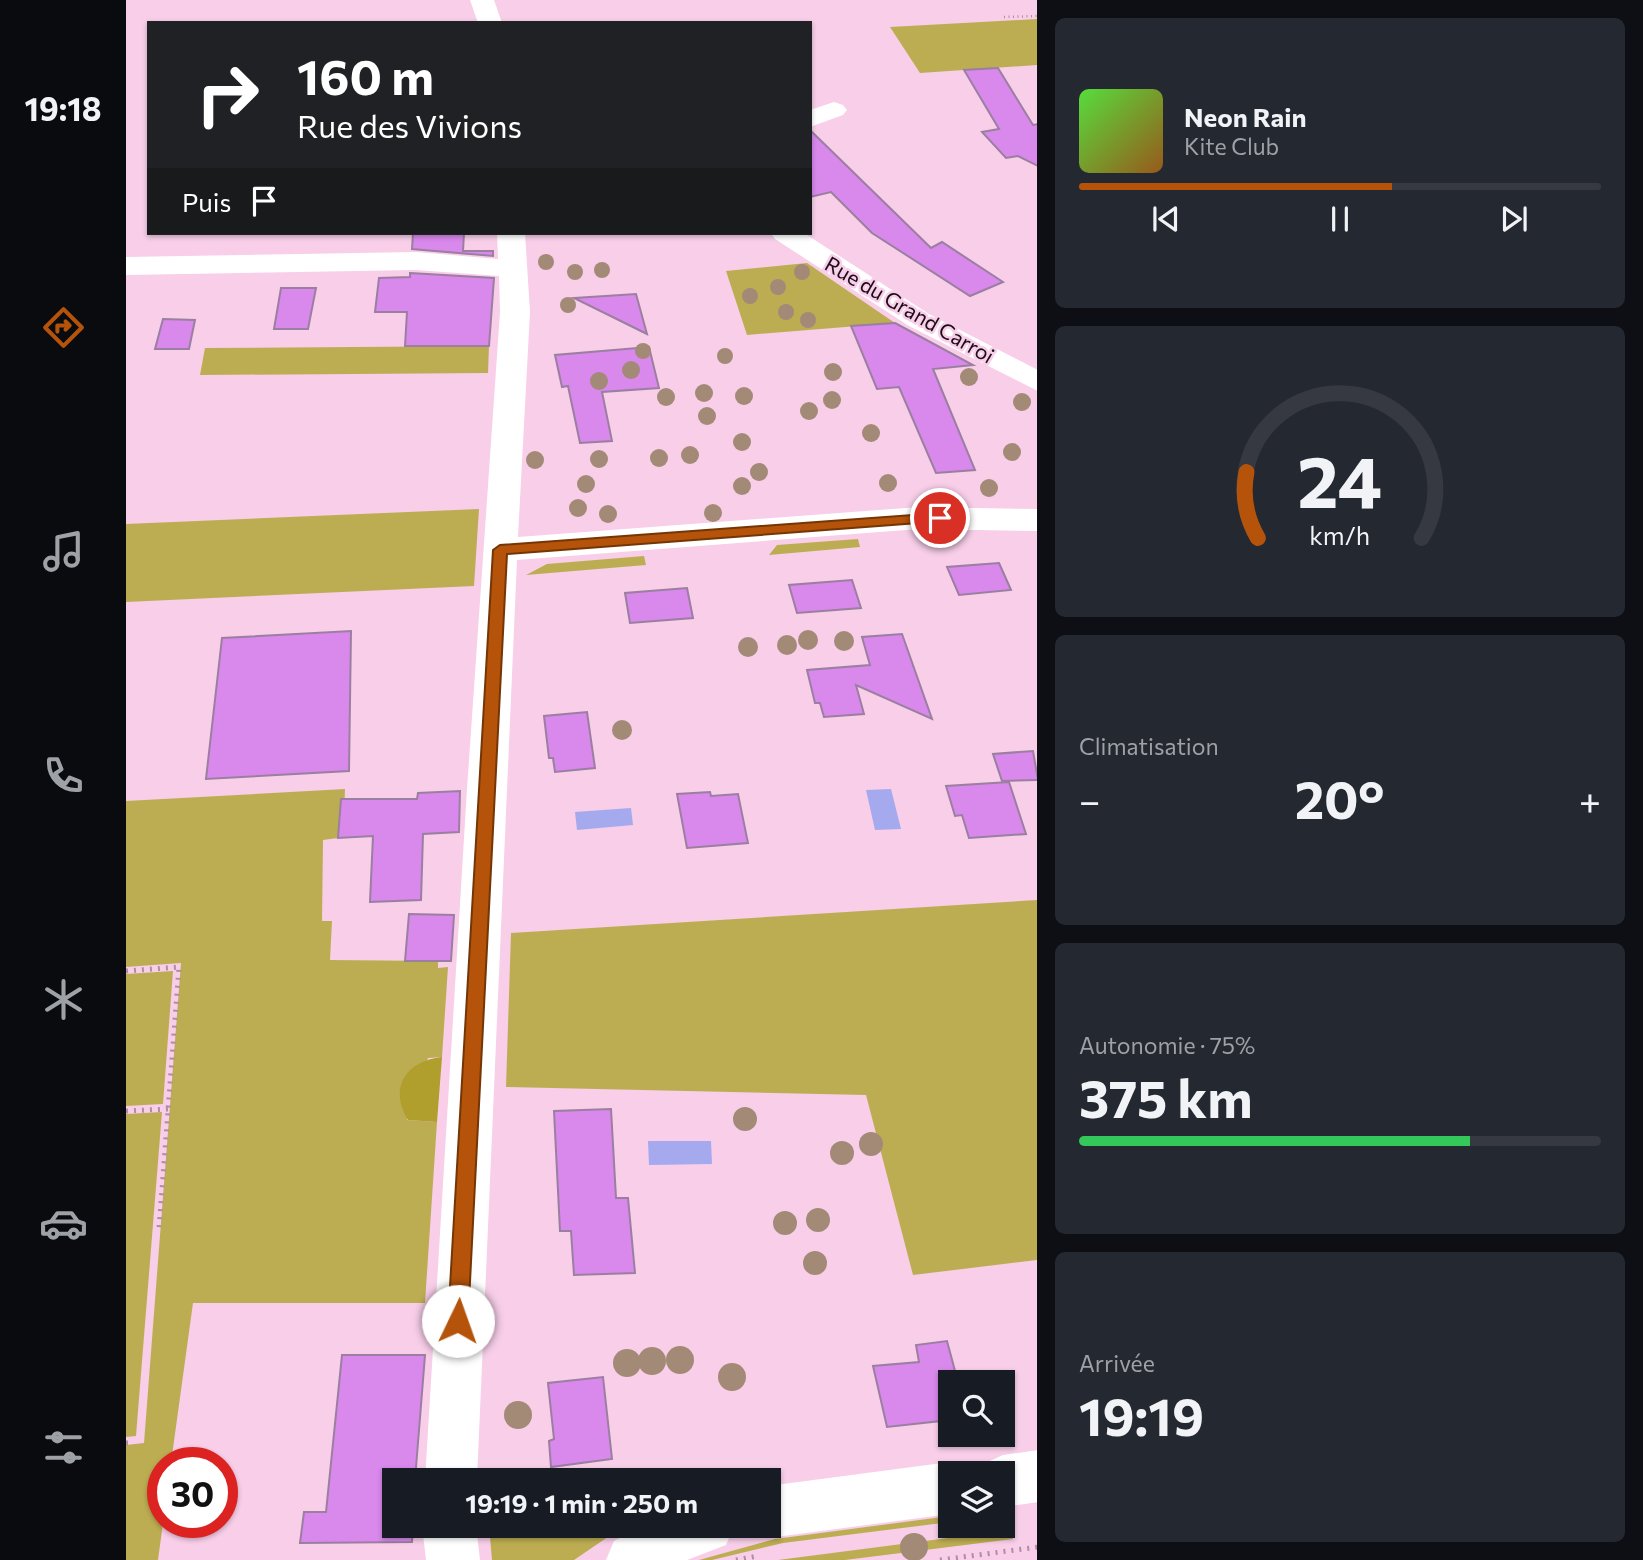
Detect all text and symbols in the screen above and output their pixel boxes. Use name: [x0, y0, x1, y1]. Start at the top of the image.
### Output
text: 160 m: [297, 45, 434, 105]
icon: right: [182, 49, 273, 140]
text: 19:18: [25, 88, 101, 128]
text: Neon Rain: [1184, 101, 1307, 132]
text: Rue des Vivions: [297, 105, 522, 145]
text: Kite Club: [1184, 132, 1279, 160]
icon: arrive: [245, 182, 283, 220]
text: Puis: [182, 186, 231, 217]
icon: previous: [1147, 200, 1185, 238]
icon: pause: [1321, 200, 1359, 238]
icon: next: [1495, 200, 1533, 238]
street label: Rue du Grand Carroi: [821, 250, 999, 368]
icon: directions: [39, 303, 88, 352]
text: 24: [1297, 434, 1383, 523]
pin: [910, 488, 970, 548]
icon: arrive: [921, 499, 959, 537]
text: km/h: [1310, 519, 1370, 549]
icon: music: [39, 527, 88, 576]
text: Climatisation: [1079, 732, 1219, 760]
icon: phone: [39, 751, 88, 800]
text: 20°: [1295, 766, 1385, 830]
text: −: [1079, 776, 1101, 823]
text: +: [1579, 776, 1601, 823]
icon: climate: [39, 975, 88, 1024]
text: Autonomie · 75%: [1079, 1031, 1255, 1059]
text: 375 km: [1079, 1065, 1253, 1129]
icon: car: [39, 1199, 88, 1248]
position arrow: [421, 1284, 495, 1358]
text: Arrivée: [1079, 1349, 1155, 1377]
map controls: [938, 1370, 1015, 1538]
button: search: [938, 1370, 1015, 1447]
text: 19:19: [1079, 1383, 1204, 1447]
icon: filters: [39, 1423, 88, 1472]
speed limit sign: 30: [147, 1447, 238, 1538]
button: layers: [938, 1461, 1015, 1538]
text: 19:19 · 1 min · 250 m: [465, 1487, 698, 1518]

